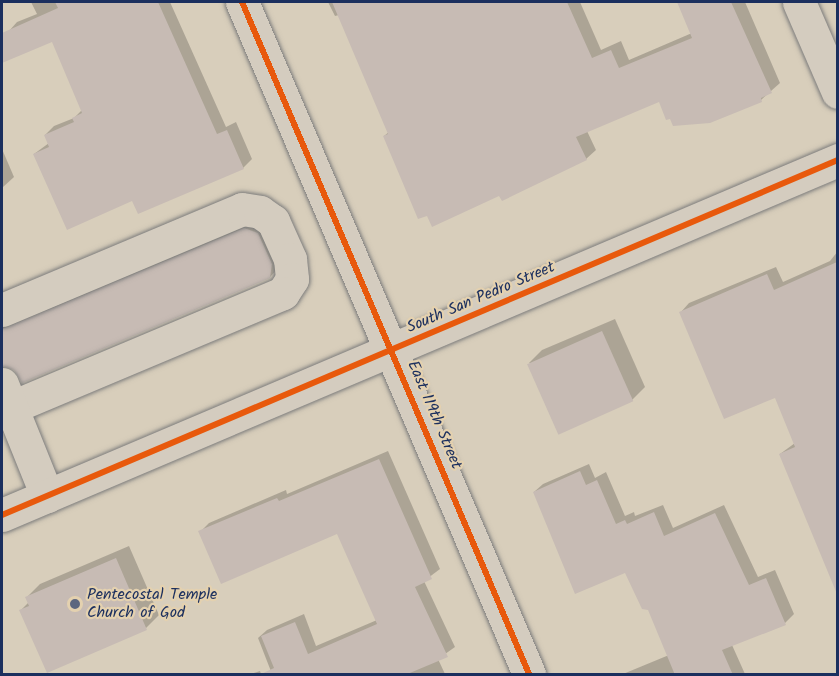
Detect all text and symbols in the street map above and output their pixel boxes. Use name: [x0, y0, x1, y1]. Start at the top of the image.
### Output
street label: South San Pedro Street: [404, 258, 558, 338]
street label: East 119th Street: [403, 358, 465, 472]
place label: Pentecostal Temple Church of God: [87, 585, 217, 623]
marker: Pentecostal Temple Church of God: [68, 597, 82, 611]

